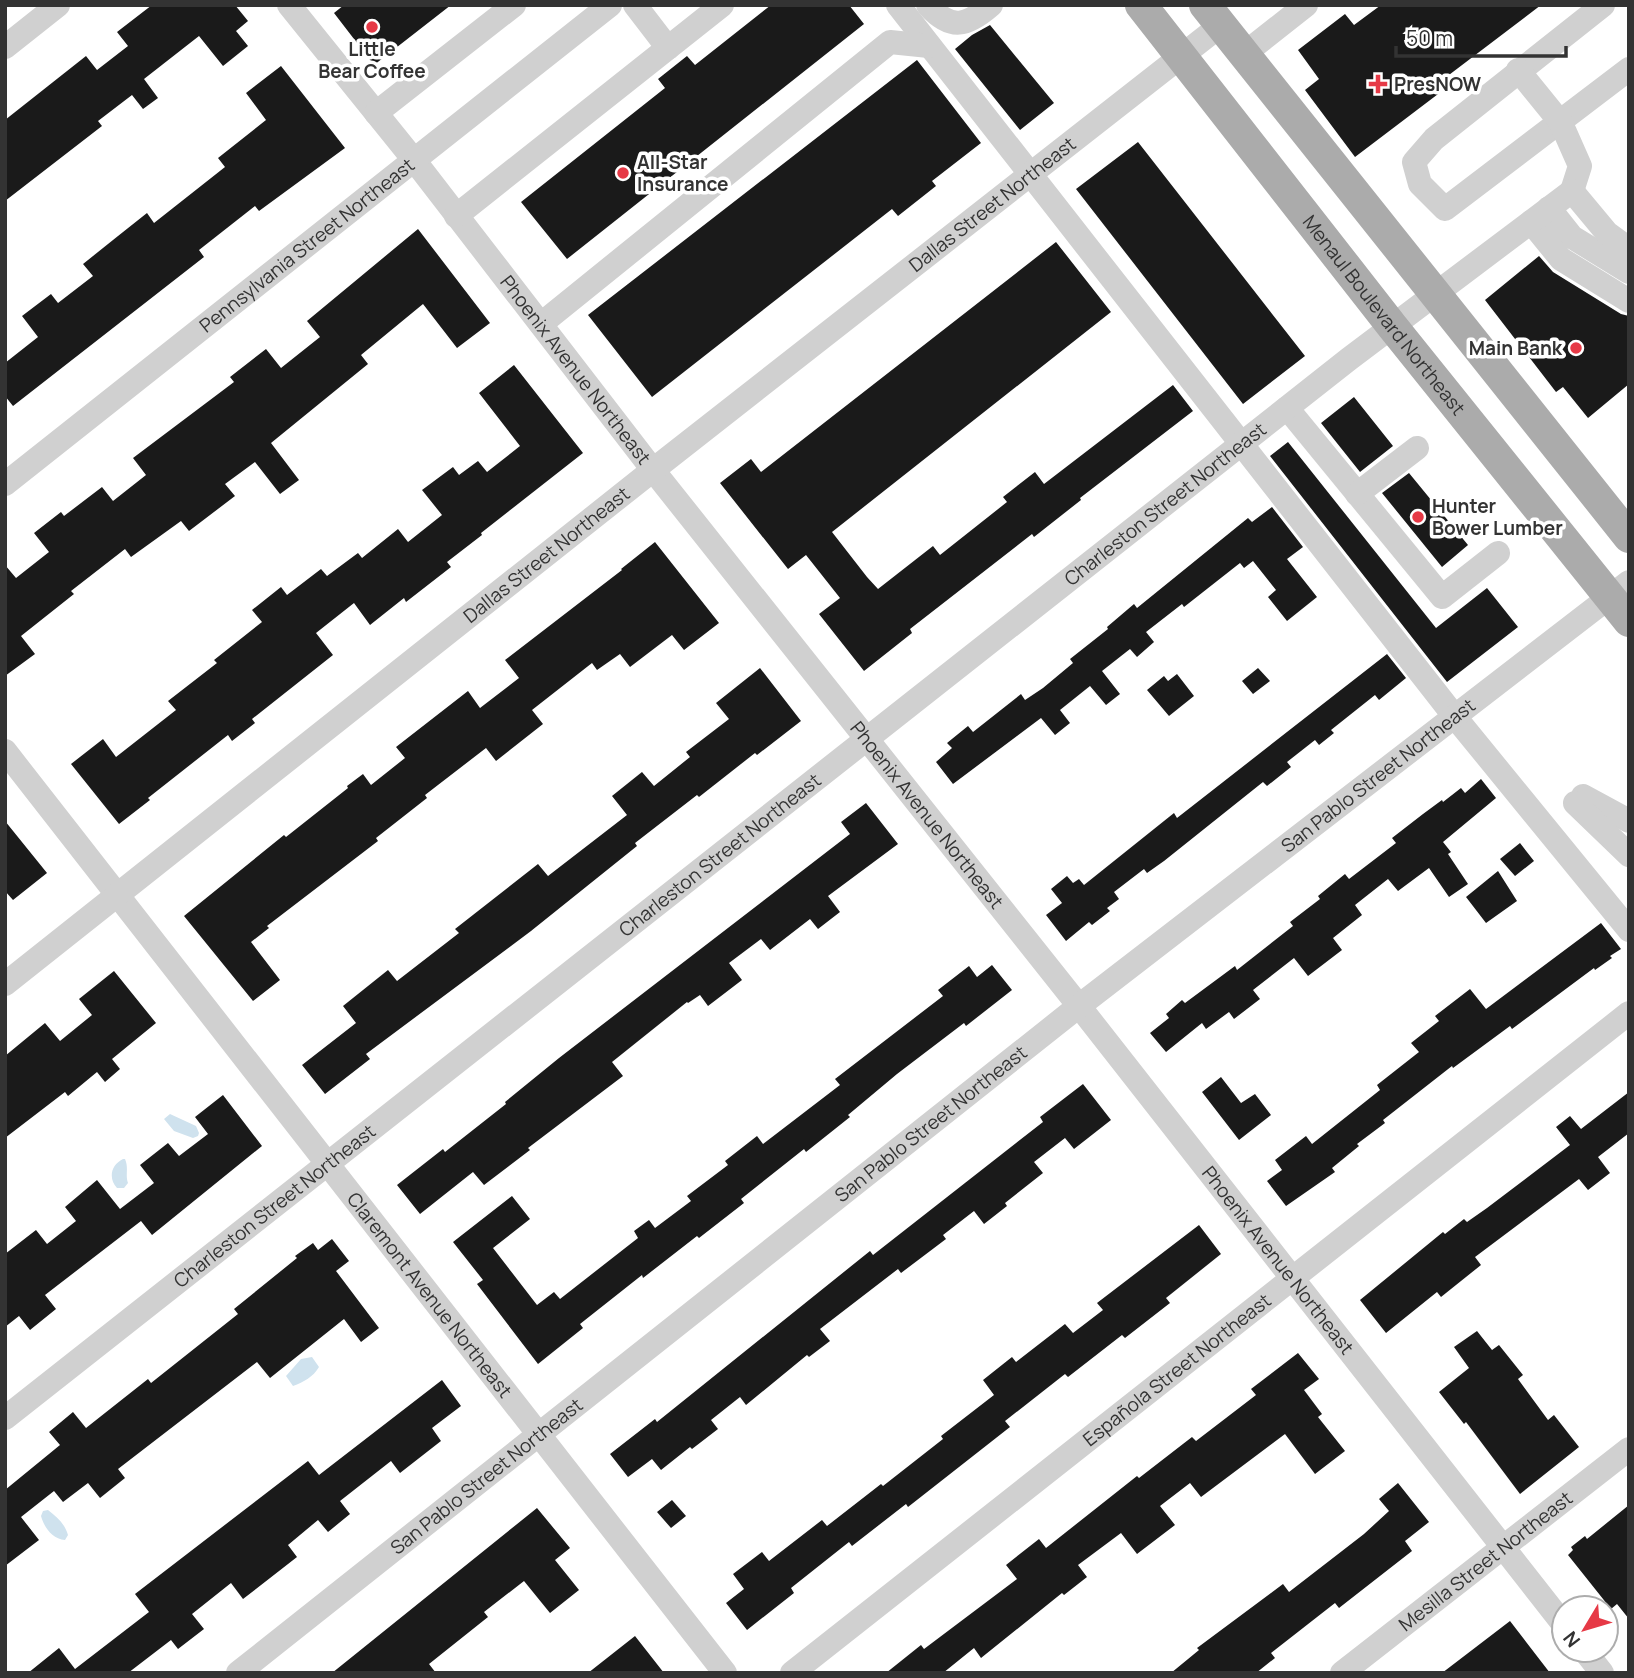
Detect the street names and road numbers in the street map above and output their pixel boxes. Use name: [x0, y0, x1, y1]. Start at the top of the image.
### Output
street label: Dallas Street Northeast: [903, 131, 1081, 278]
street label: Pennsylvania Street Northeast: [194, 152, 420, 338]
street label: Menaul Boulevard Northeast: [1297, 210, 1471, 420]
street label: Phoenix Avenue Northeast: [494, 270, 657, 470]
street label: Charleston Street Northeast: [1059, 416, 1271, 592]
street label: Dallas Street Northeast: [458, 481, 635, 629]
street label: San Pablo Street Northeast: [1276, 692, 1480, 859]
street label: Phoenix Avenue Northeast: [845, 716, 1010, 914]
street label: Charleston Street Northeast: [613, 767, 826, 942]
street label: San Pablo Street Northeast: [829, 1039, 1032, 1208]
street label: Charleston Street Northeast: [168, 1118, 381, 1293]
street label: Phoenix Avenue Northeast: [1196, 1161, 1360, 1360]
street label: Claremont Avenue Northeast: [341, 1187, 518, 1403]
street label: Española Street Northeast: [1077, 1287, 1276, 1452]
street label: San Pablo Street Northeast: [385, 1392, 588, 1560]
street label: Mesilla Street Northeast: [1393, 1485, 1578, 1637]

